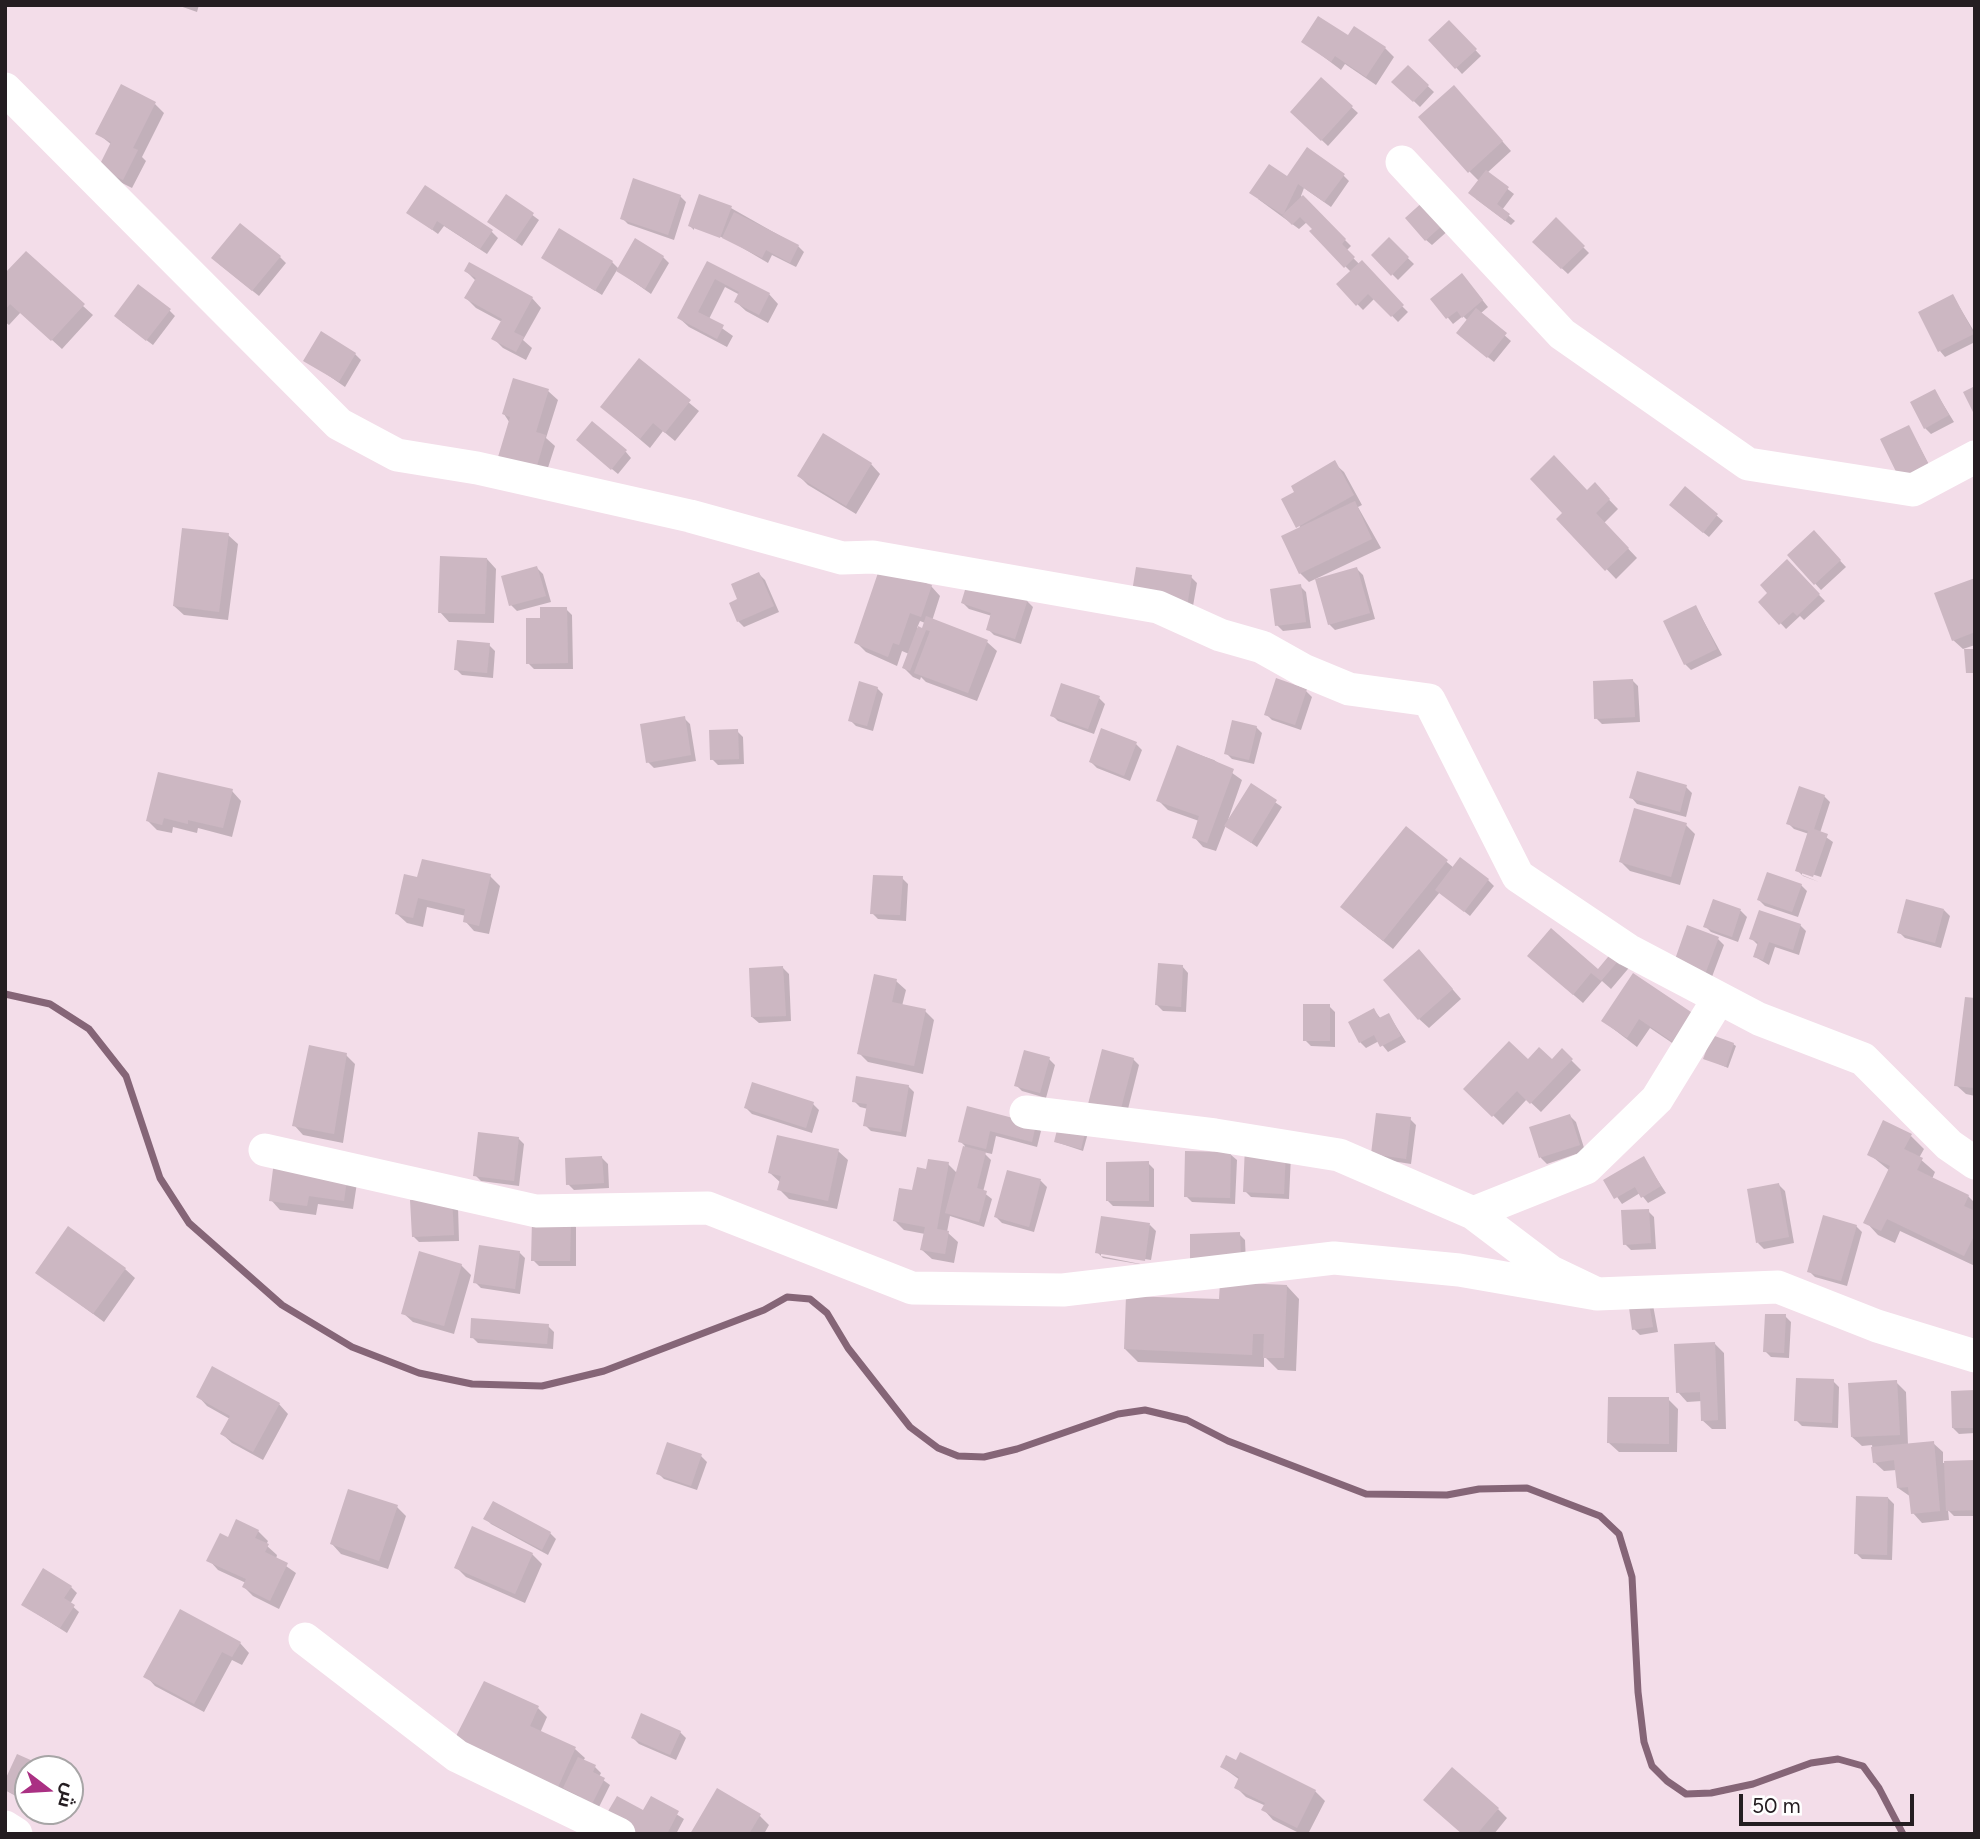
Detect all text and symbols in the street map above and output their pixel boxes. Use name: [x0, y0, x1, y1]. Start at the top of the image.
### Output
north arrow: [14, 1755, 84, 1825]
scale bar: [1742, 1780, 1917, 1824]
text: ش: [53, 1781, 82, 1811]
text: 50 m: [1752, 1793, 1801, 1818]

